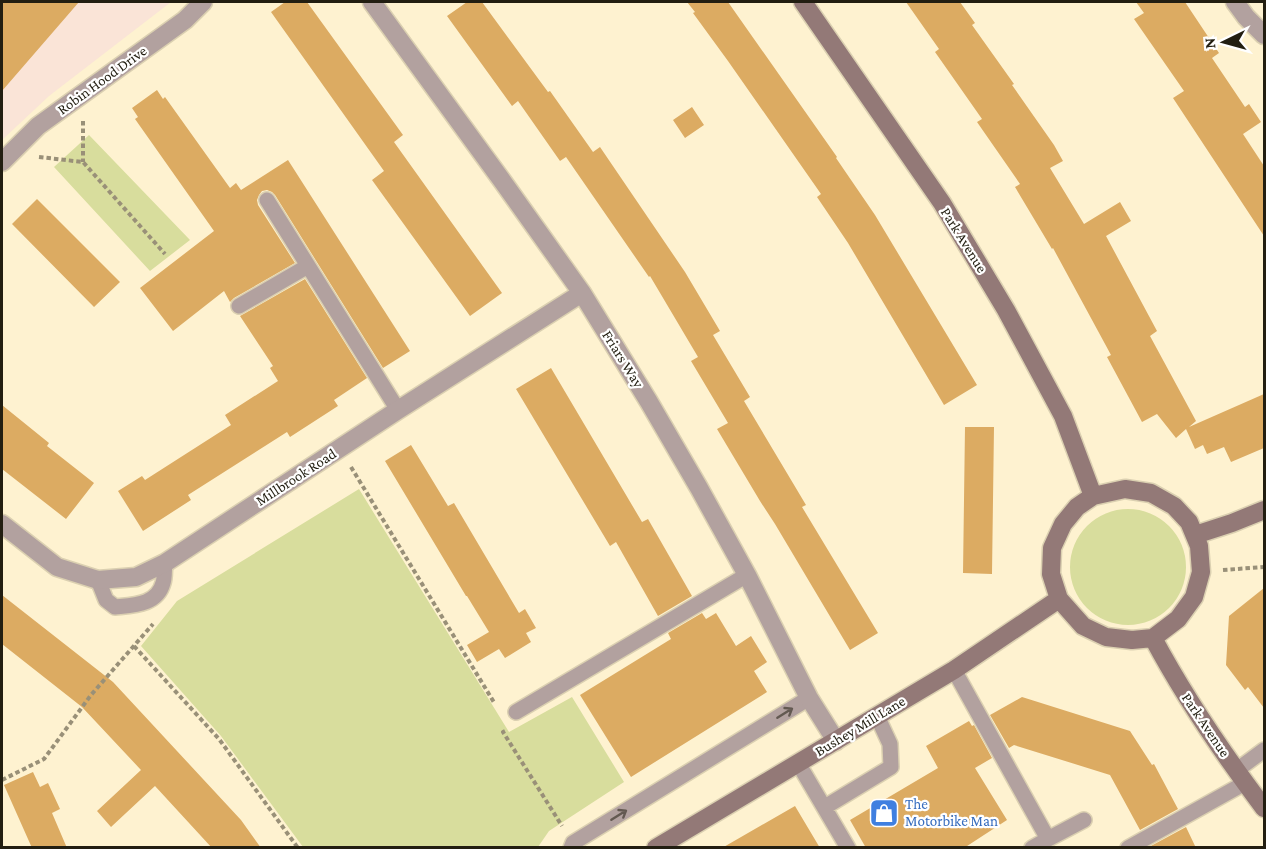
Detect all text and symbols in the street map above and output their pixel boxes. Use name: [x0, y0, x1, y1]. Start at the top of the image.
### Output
north arrow: [1194, 12, 1254, 72]
text: N: [1201, 37, 1218, 49]
street label: Robin Hood Drive: [54, 42, 150, 118]
street label: Park Avenue: [938, 205, 991, 276]
street label: Friars Way: [598, 327, 647, 391]
street label: Millbrook Road: [253, 445, 339, 509]
street label: Park Avenue: [1179, 690, 1233, 760]
street label: Bushey Mill Lane: [812, 693, 909, 760]
one-way arrow: [776, 707, 793, 719]
place label: The Motorbike Man: [905, 796, 998, 829]
shop icon: The Motorbike Man: [868, 797, 900, 829]
one-way arrow: [610, 809, 627, 821]

